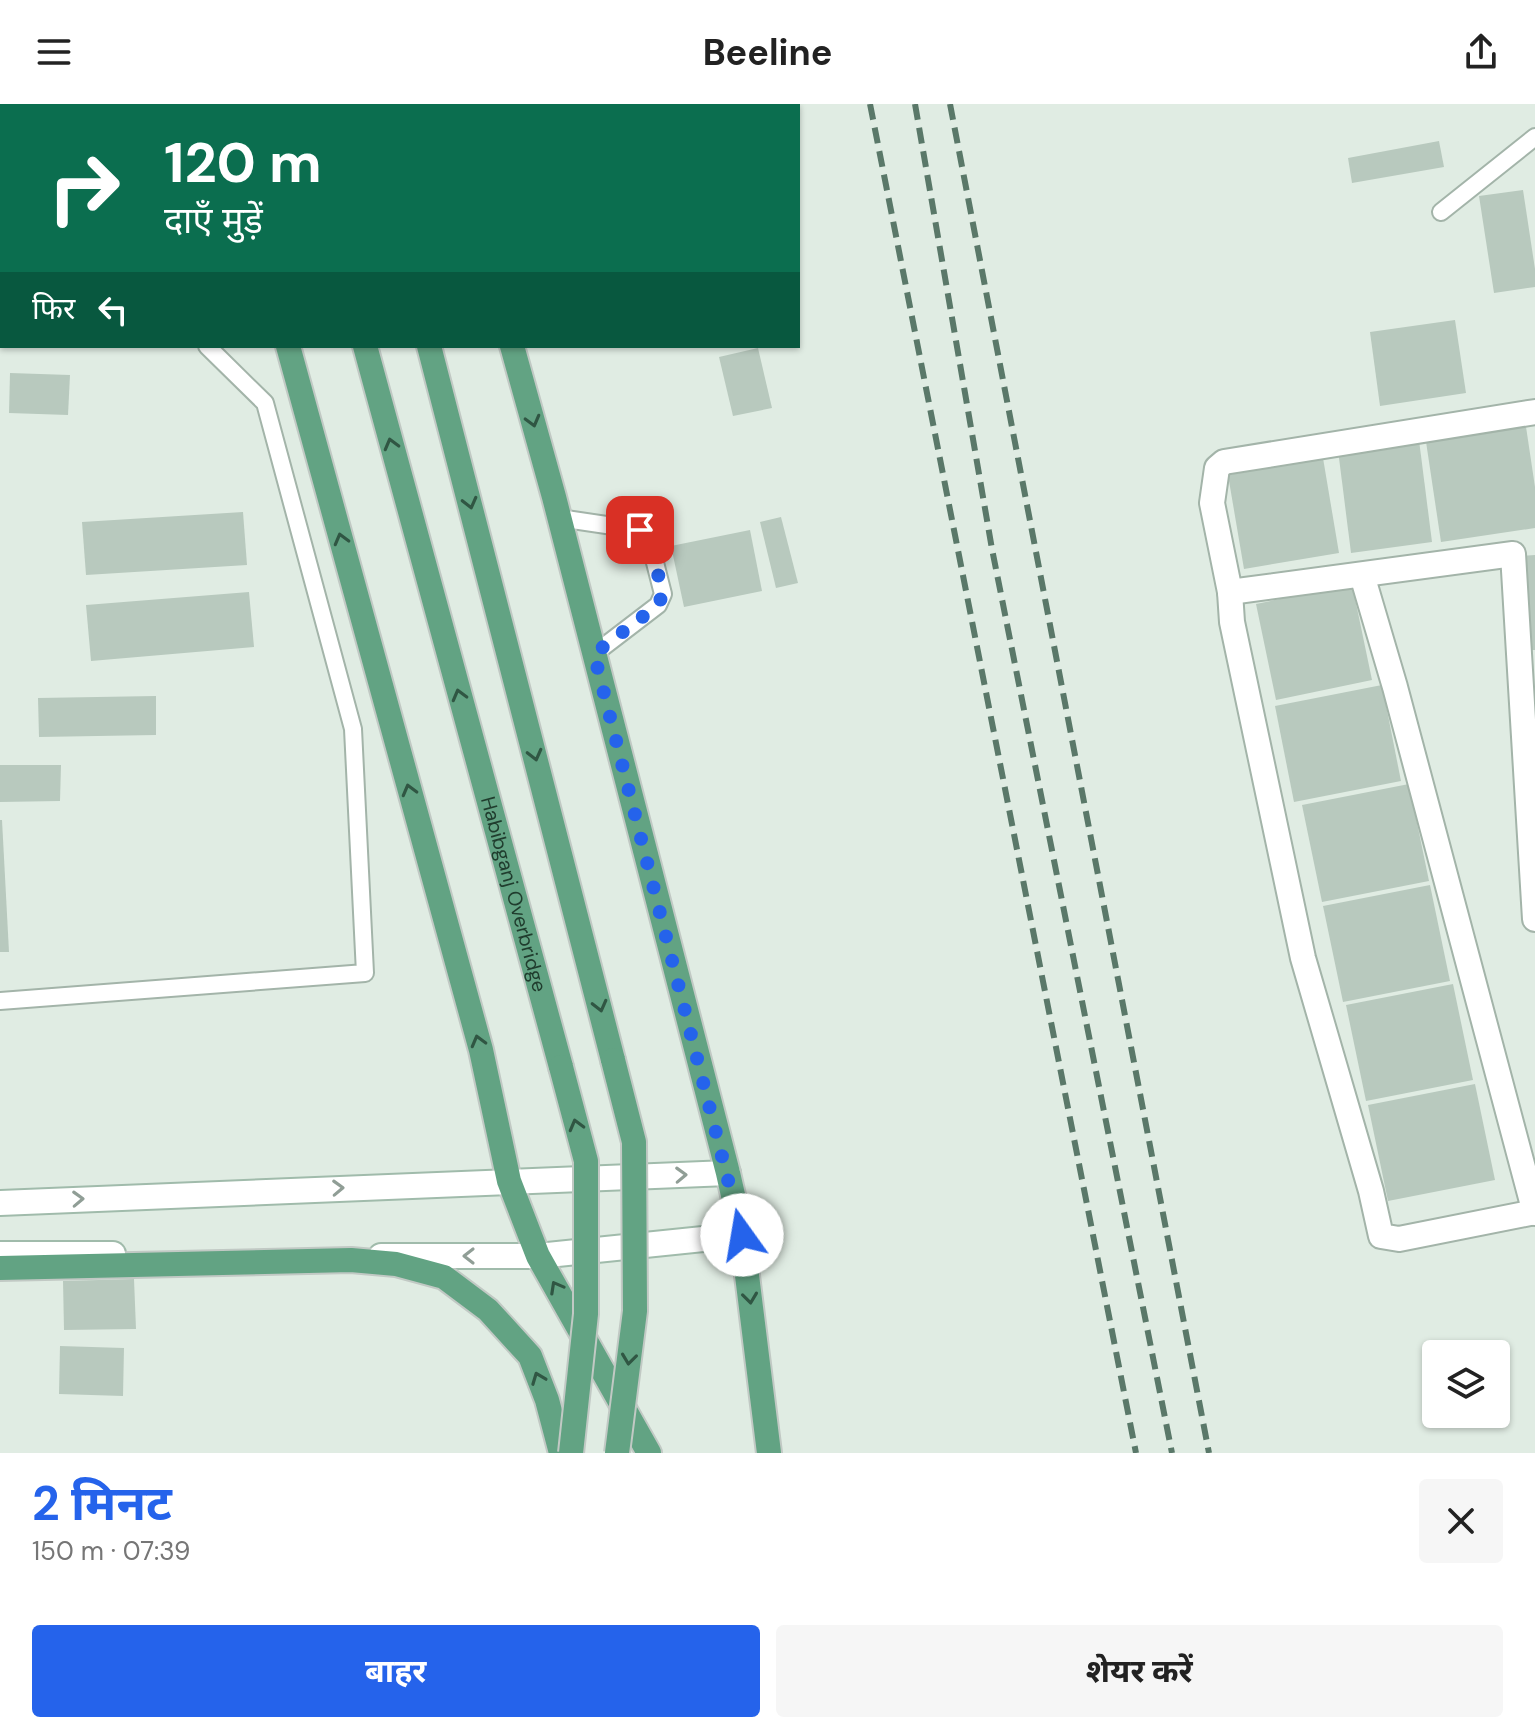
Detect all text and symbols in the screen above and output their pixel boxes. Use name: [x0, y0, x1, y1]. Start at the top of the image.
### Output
text: Beeline: [703, 29, 832, 76]
icon: menu: [32, 30, 76, 74]
icon: share: [1459, 30, 1503, 74]
text: 120 m: [164, 126, 322, 199]
icon: right: [32, 136, 136, 240]
text: दाएँ मुड़ें: [164, 197, 263, 244]
icon: left: [91, 288, 135, 332]
text: फिर: [32, 289, 75, 328]
one-way arrow: [524, 414, 540, 428]
one-way arrow: [384, 437, 401, 451]
one-way arrow: [460, 495, 477, 509]
pin: [606, 496, 674, 564]
icon: arrive: [618, 508, 662, 552]
one-way arrow: [333, 533, 350, 547]
one-way arrow: [452, 688, 469, 702]
one-way arrow: [525, 747, 542, 761]
one-way arrow: [402, 784, 419, 798]
street label: Habibganj Overbridge: [475, 793, 553, 995]
one-way arrow: [590, 999, 607, 1013]
one-way arrow: [471, 1034, 487, 1048]
one-way arrow: [569, 1119, 586, 1133]
one-way arrow: [675, 1167, 688, 1184]
one-way arrow: [332, 1180, 345, 1197]
one-way arrow: [72, 1191, 85, 1208]
position arrow: [700, 1193, 784, 1277]
one-way arrow: [462, 1247, 475, 1265]
one-way arrow: [550, 1282, 566, 1296]
one-way arrow: [741, 1292, 758, 1305]
map controls: [1422, 1340, 1510, 1428]
button: layers: [1422, 1340, 1510, 1428]
one-way arrow: [620, 1353, 637, 1366]
one-way arrow: [531, 1372, 548, 1386]
text: 2 मिनट: [32, 1472, 172, 1535]
button: close: [1419, 1479, 1503, 1563]
text: 150 m · 07:39: [32, 1534, 190, 1568]
button: बाहर: [32, 1625, 760, 1717]
button: शेयर करें: [776, 1625, 1503, 1717]

